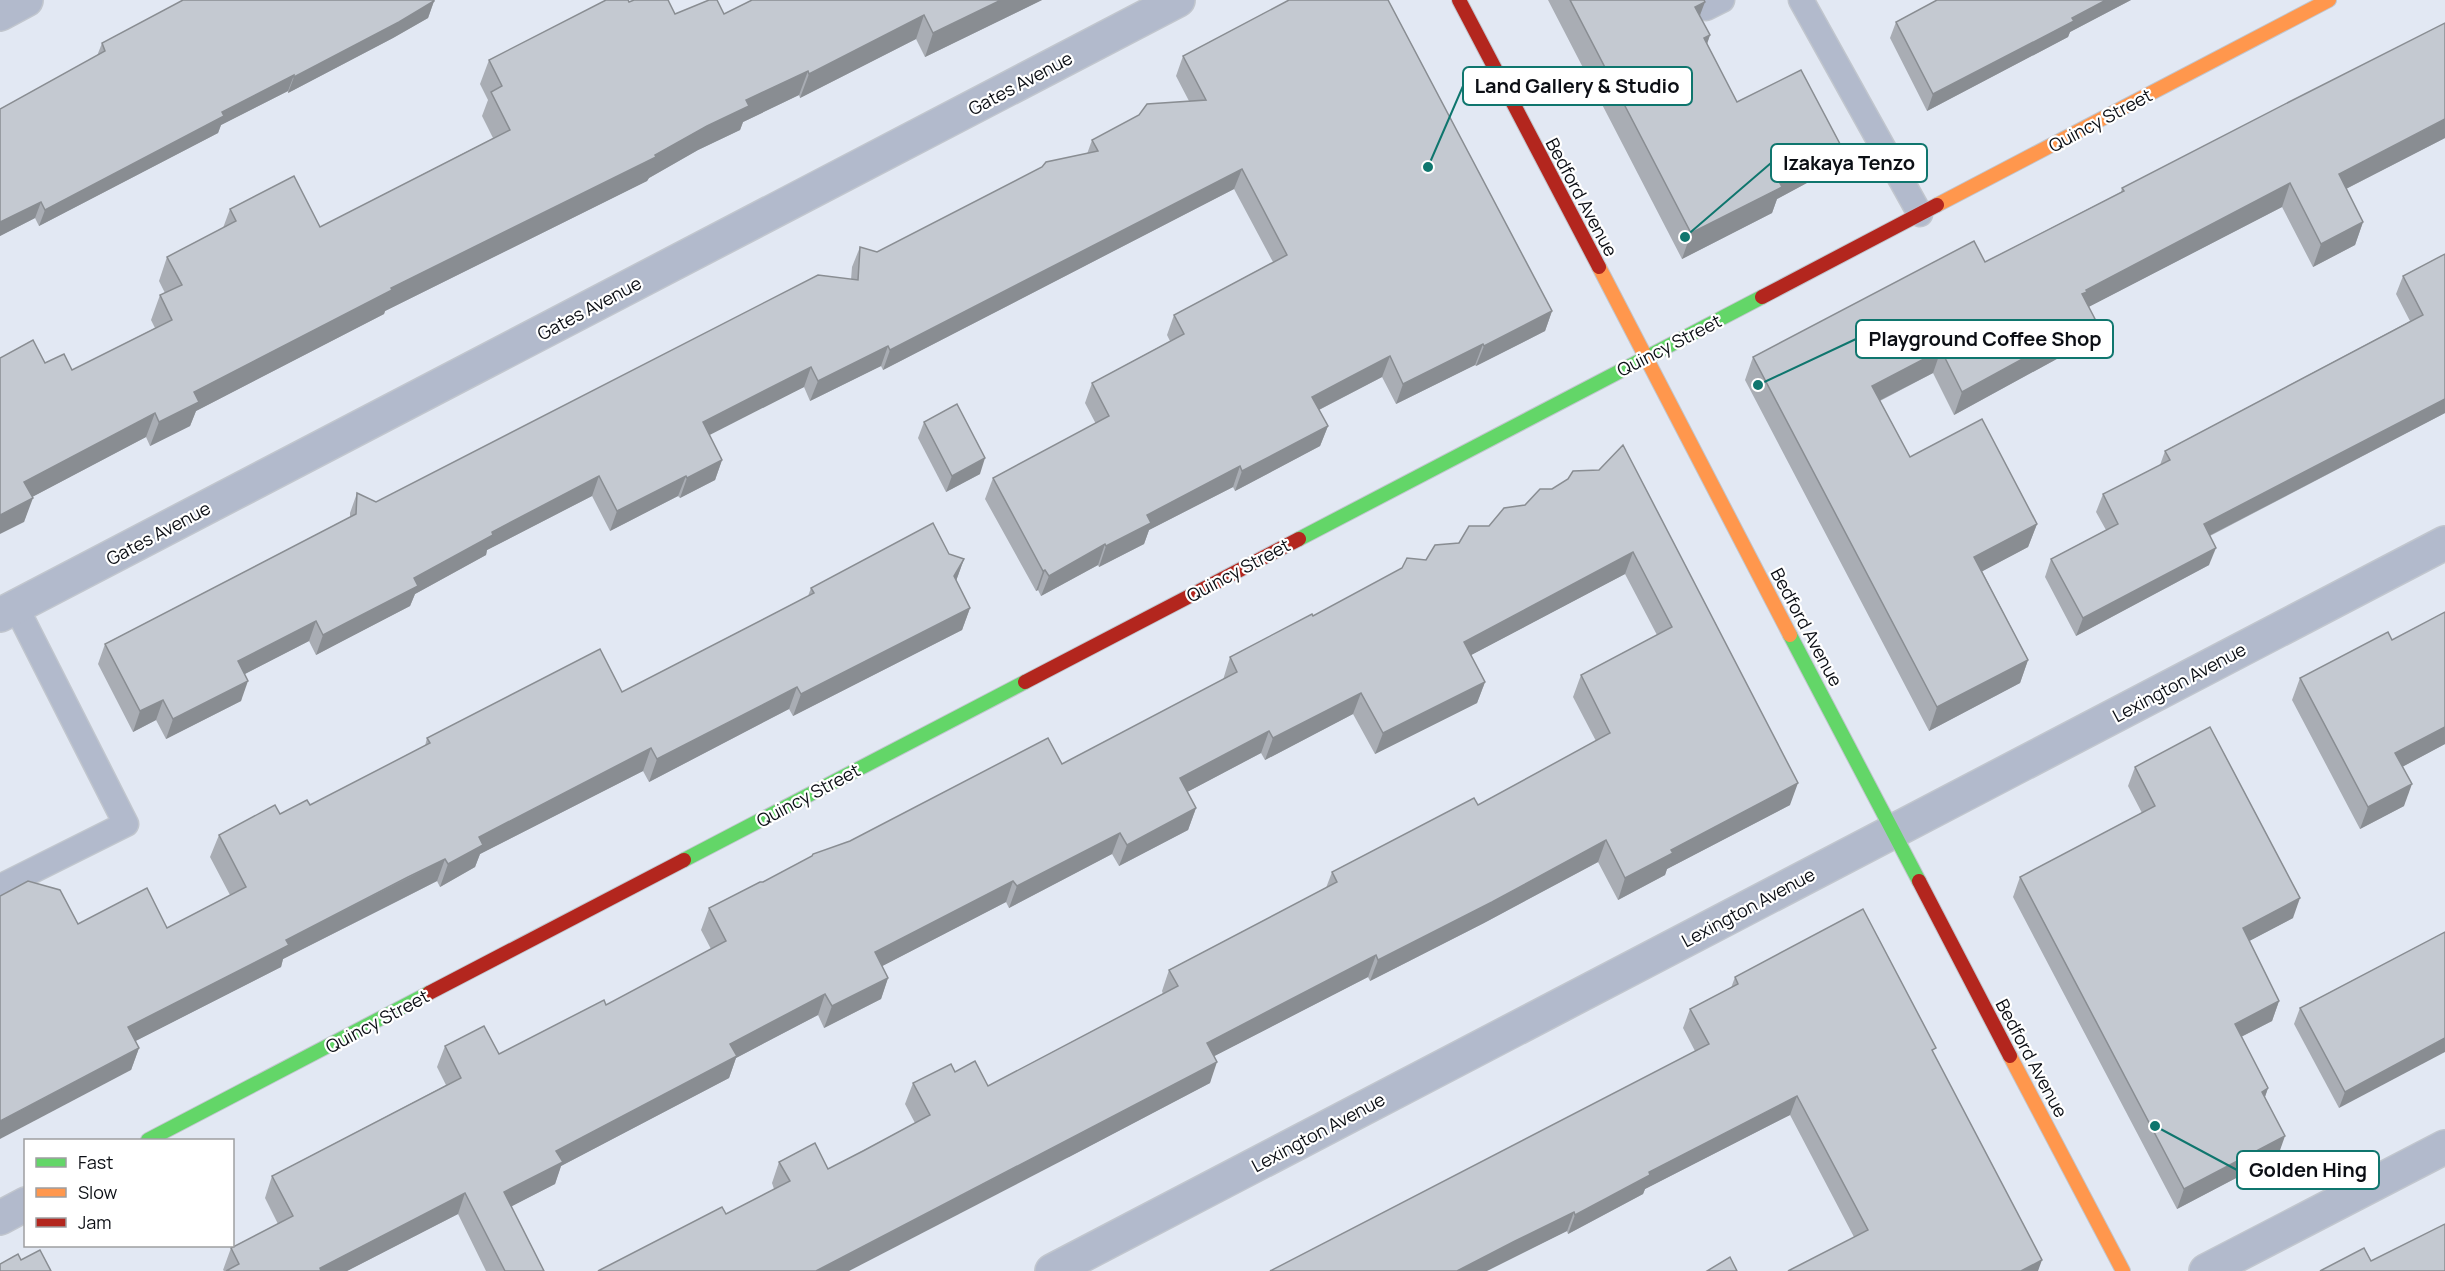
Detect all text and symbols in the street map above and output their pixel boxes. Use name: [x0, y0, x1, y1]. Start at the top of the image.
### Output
street label: Gates Avenue: [964, 45, 1076, 121]
callout: Land Gallery & Studio: [1463, 67, 1692, 105]
text: Land Gallery & Studio: [1474, 72, 1680, 99]
street label: Quincy Street: [2044, 83, 2156, 157]
street label: Bedford Avenue: [1541, 133, 1623, 261]
callout: Izakaya Tenzo: [1771, 144, 1927, 182]
text: Izakaya Tenzo: [1783, 149, 1915, 176]
street label: Gates Avenue: [533, 270, 645, 346]
street label: Quincy Street: [1613, 308, 1725, 382]
callout: Playground Coffee Shop: [1856, 320, 2113, 358]
text: Playground Coffee Shop: [1868, 325, 2102, 352]
street label: Gates Avenue: [102, 495, 214, 571]
street label: Quincy Street: [1182, 533, 1294, 607]
street label: Bedford Avenue: [1766, 563, 1848, 691]
street label: Lexington Avenue: [2108, 637, 2250, 727]
street label: Quincy Street: [752, 758, 864, 832]
street label: Lexington Avenue: [1677, 862, 1819, 952]
street label: Quincy Street: [321, 984, 433, 1058]
street label: Bedford Avenue: [1991, 994, 2073, 1122]
street label: Lexington Avenue: [1247, 1087, 1389, 1177]
legend: [24, 1139, 234, 1247]
text: Fast: [78, 1150, 113, 1174]
callout: Golden Hing: [2237, 1151, 2379, 1189]
text: Golden Hing: [2249, 1156, 2367, 1183]
text: Slow: [78, 1180, 118, 1204]
text: Jam: [78, 1210, 112, 1234]

